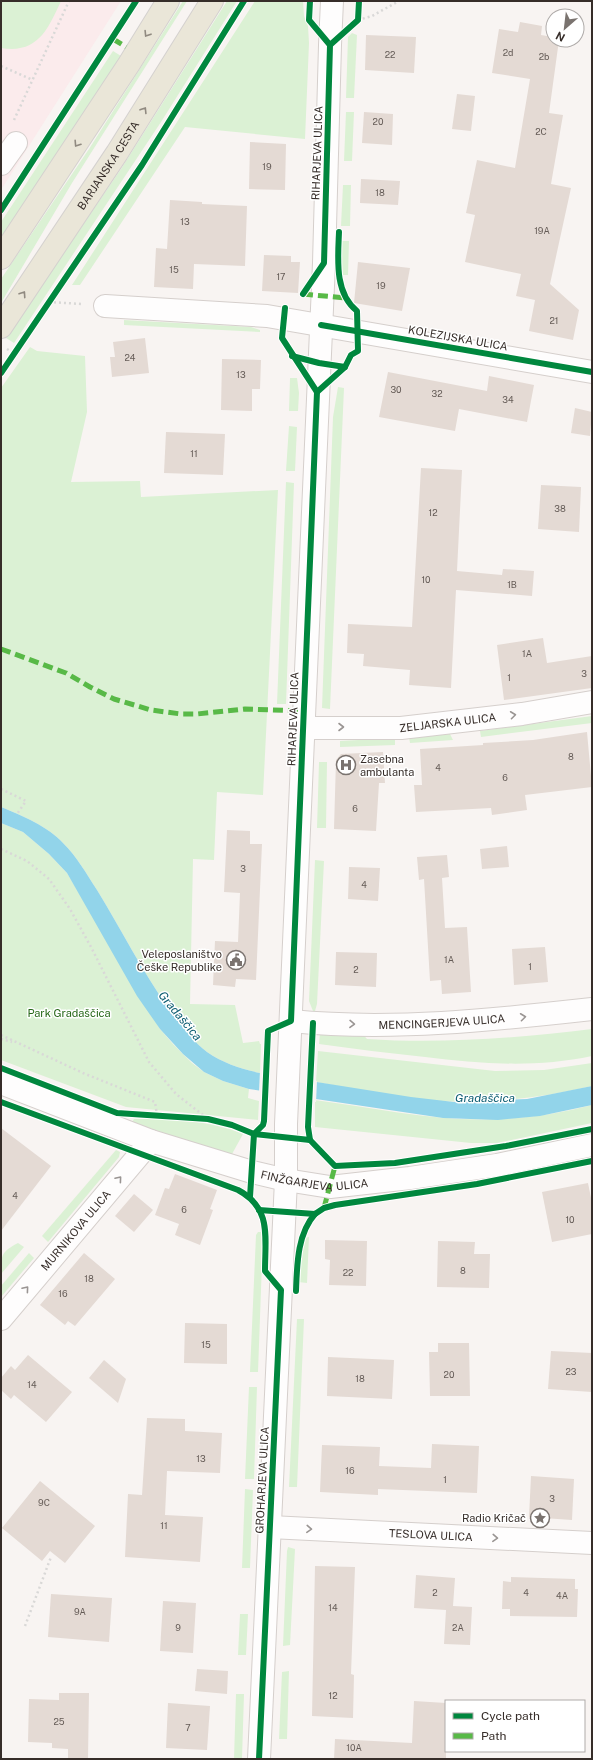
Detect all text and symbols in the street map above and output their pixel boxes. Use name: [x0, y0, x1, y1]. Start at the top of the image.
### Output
north arrow: [545, 8, 585, 48]
one-way arrow: [145, 30, 152, 37]
text: N: [554, 30, 567, 44]
house number: 2d: [503, 47, 513, 58]
house number: 22: [385, 49, 395, 60]
house number: 2b: [539, 51, 549, 62]
street label: RIHARJEVA ULICA: [309, 105, 325, 200]
one-way arrow: [139, 107, 147, 114]
house number: 20: [373, 116, 384, 127]
street label: BARJANSKA CESTA: [75, 119, 142, 212]
house number: 2C: [535, 126, 547, 137]
one-way arrow: [75, 139, 82, 146]
house number: 19: [262, 161, 272, 172]
house number: 18: [375, 187, 385, 198]
house number: 13: [180, 216, 190, 227]
house number: 19A: [534, 225, 550, 236]
house number: 15: [169, 264, 179, 275]
house number: 17: [276, 271, 286, 282]
house number: 19: [376, 280, 386, 291]
one-way arrow: [18, 291, 26, 298]
house number: 21: [549, 315, 559, 326]
street label: KOLEZIJSKA ULICA: [407, 323, 509, 353]
house number: 24: [124, 352, 136, 363]
house number: 13: [236, 369, 246, 380]
house number: 30: [390, 384, 402, 395]
house number: 32: [431, 388, 443, 399]
house number: 34: [502, 394, 514, 405]
house number: 11: [190, 448, 198, 459]
house number: 38: [554, 503, 566, 514]
house number: 12: [428, 507, 438, 518]
house number: 10: [421, 574, 431, 585]
house number: 1B: [507, 579, 517, 590]
house number: 1A: [522, 648, 533, 659]
house number: 3: [581, 668, 587, 679]
street label: RIHARJEVA ULICA: [285, 671, 301, 766]
house number: 1: [507, 672, 511, 683]
one-way arrow: [509, 710, 516, 719]
street label: ZELJARSKA ULICA: [399, 711, 497, 734]
one-way arrow: [338, 723, 344, 731]
house number: 8: [568, 751, 574, 762]
place label: Zasebna ambulanta: [360, 753, 414, 778]
hospital icon: Zasebna ambulanta: [335, 754, 357, 776]
house number: 4: [435, 762, 441, 773]
house number: 6: [502, 772, 508, 783]
house number: 6: [352, 803, 358, 814]
house number: 3: [240, 863, 246, 874]
house number: 4: [361, 879, 367, 890]
place label: Veleposlaništvo Češke Republike: [137, 948, 222, 973]
public building icon: Veleposlaništvo Češke Republike: [225, 949, 247, 971]
house number: 1A: [444, 954, 455, 965]
house number: 1: [528, 961, 532, 972]
house number: 2: [353, 964, 359, 975]
water label: Gradaščica: [155, 989, 205, 1043]
park label: Park Gradaščica: [27, 1007, 111, 1019]
street label: MENCINGERJEVA ULICA: [378, 1012, 506, 1031]
one-way arrow: [520, 1013, 526, 1022]
one-way arrow: [349, 1020, 355, 1028]
water label: Gradaščica: [455, 1091, 515, 1105]
street label: FINŽGARJEVA ULICA: [260, 1168, 369, 1193]
one-way arrow: [114, 1177, 121, 1184]
street label: MURNIKOVA ULICA: [39, 1188, 113, 1273]
house number: 4: [12, 1190, 18, 1201]
house number: 6: [181, 1204, 187, 1215]
house number: 10: [565, 1214, 575, 1225]
house number: 8: [460, 1265, 466, 1276]
house number: 22: [343, 1267, 353, 1278]
house number: 18: [84, 1273, 94, 1284]
one-way arrow: [22, 1287, 29, 1294]
house number: 16: [58, 1288, 68, 1299]
house number: 15: [201, 1339, 211, 1350]
house number: 23: [565, 1366, 577, 1377]
house number: 20: [444, 1369, 455, 1380]
house number: 18: [355, 1373, 365, 1384]
house number: 14: [27, 1379, 37, 1390]
street label: GROHARJEVA ULICA: [253, 1426, 271, 1534]
house number: 13: [196, 1453, 206, 1464]
house number: 16: [345, 1465, 355, 1476]
house number: 1: [443, 1474, 447, 1485]
house number: 3: [549, 1493, 555, 1504]
house number: 9C: [38, 1497, 50, 1508]
place icon: Radio Kričač: [529, 1507, 551, 1529]
place label: Radio Kričač: [462, 1512, 526, 1524]
house number: 11: [160, 1520, 168, 1531]
one-way arrow: [306, 1525, 312, 1533]
street label: TESLOVA ULICA: [389, 1527, 473, 1543]
one-way arrow: [492, 1534, 498, 1542]
house number: 2: [432, 1587, 438, 1598]
house number: 4: [523, 1587, 529, 1598]
house number: 4A: [556, 1590, 569, 1601]
house number: 14: [328, 1602, 338, 1613]
house number: 9A: [74, 1606, 87, 1617]
house number: 9: [175, 1622, 181, 1633]
house number: 2A: [452, 1622, 464, 1633]
house number: 12: [328, 1690, 338, 1701]
legend: [445, 1700, 585, 1752]
text: Cycle path: [481, 1709, 540, 1723]
house number: 25: [53, 1716, 65, 1727]
house number: 7: [185, 1722, 191, 1733]
text: Path: [481, 1729, 507, 1743]
house number: 10A: [346, 1742, 362, 1753]

